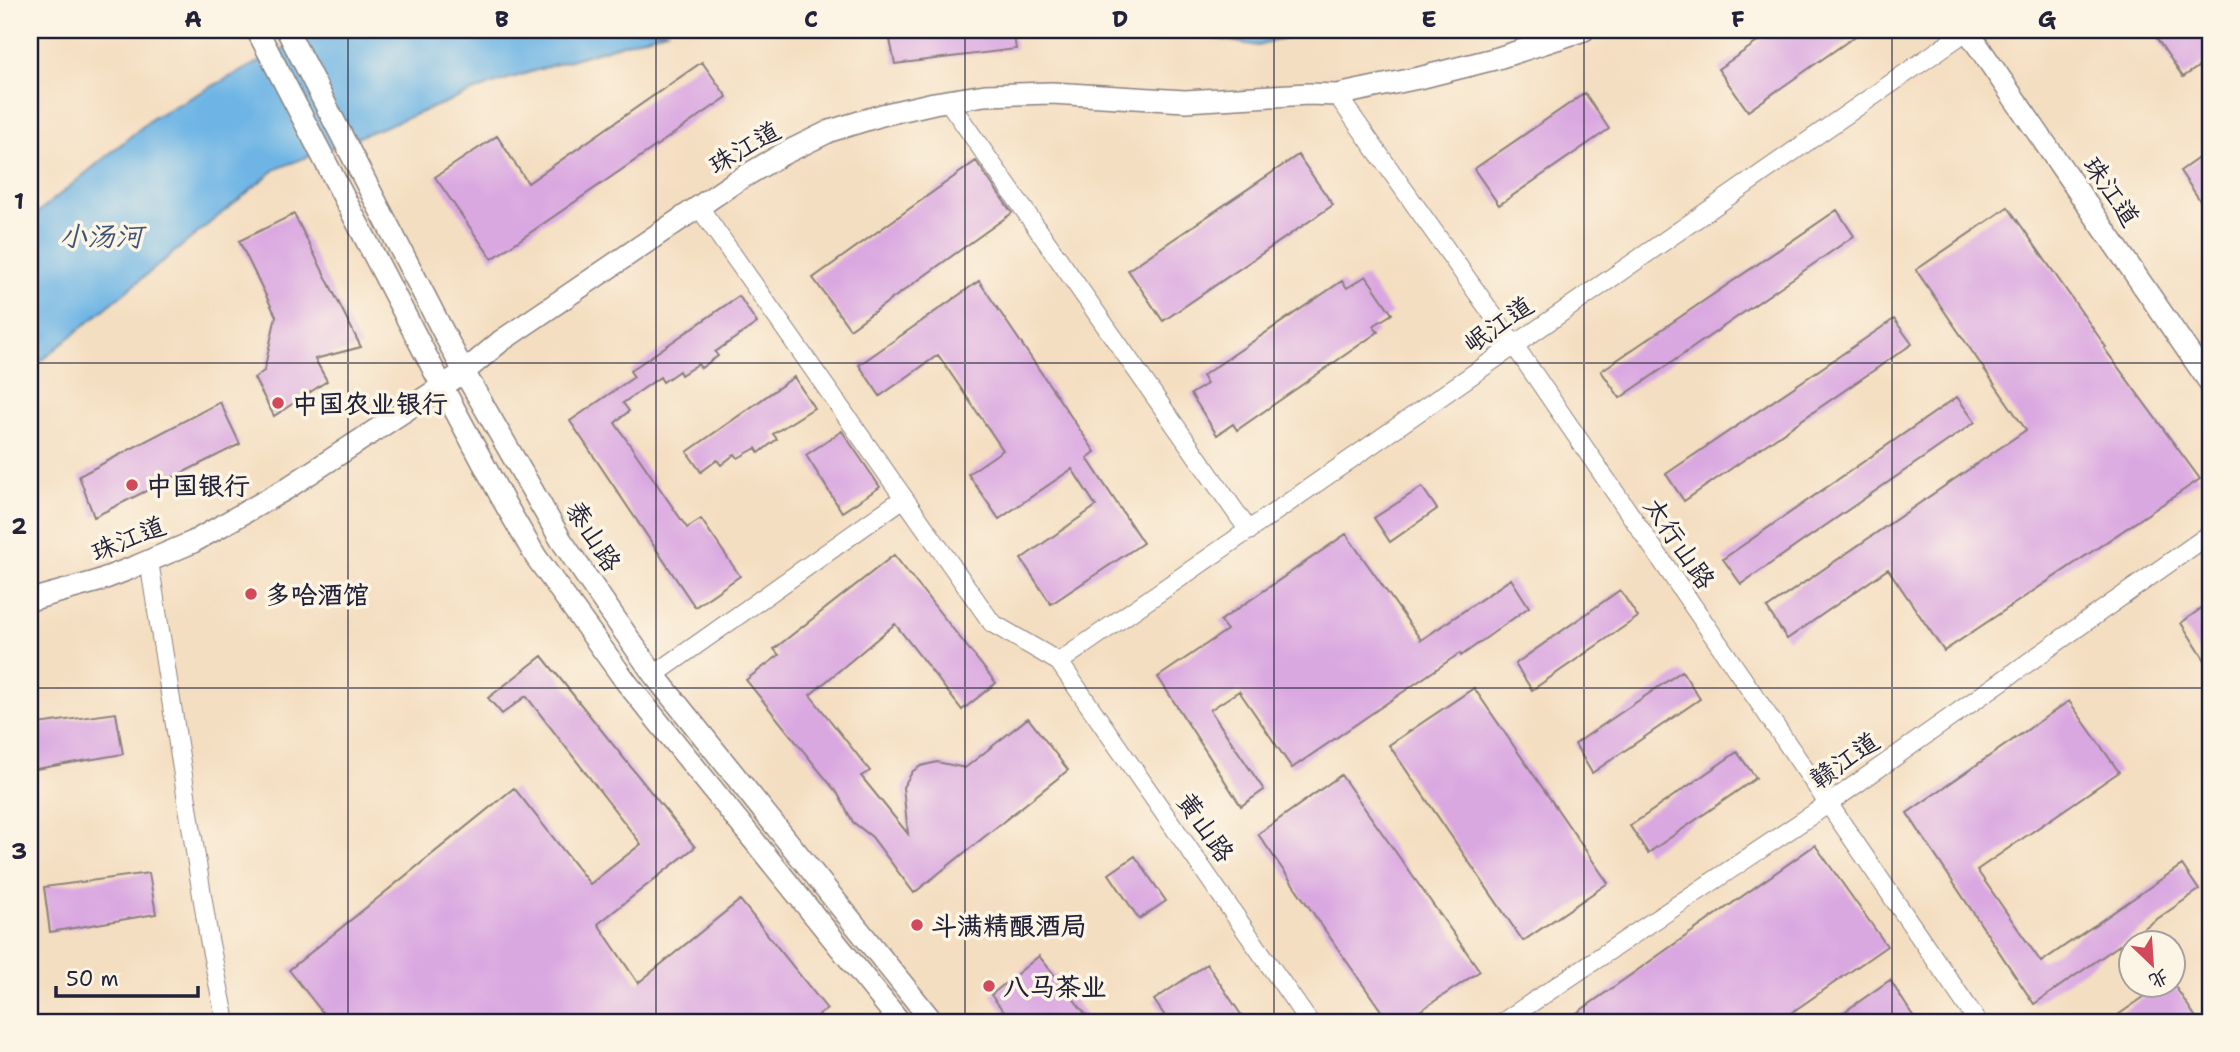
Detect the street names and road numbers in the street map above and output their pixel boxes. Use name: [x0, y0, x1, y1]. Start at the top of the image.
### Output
street label: 珠江道: [701, 112, 787, 182]
street label: 珠江道: [2076, 149, 2148, 233]
street label: 岷江道: [1456, 287, 1540, 361]
street label: 太行山路: [1636, 490, 1724, 596]
street label: 泰山路: [558, 494, 630, 578]
street label: 珠江道: [85, 507, 171, 569]
street label: 赣江道: [1802, 723, 1886, 797]
street label: 黄山路: [1169, 785, 1243, 869]

